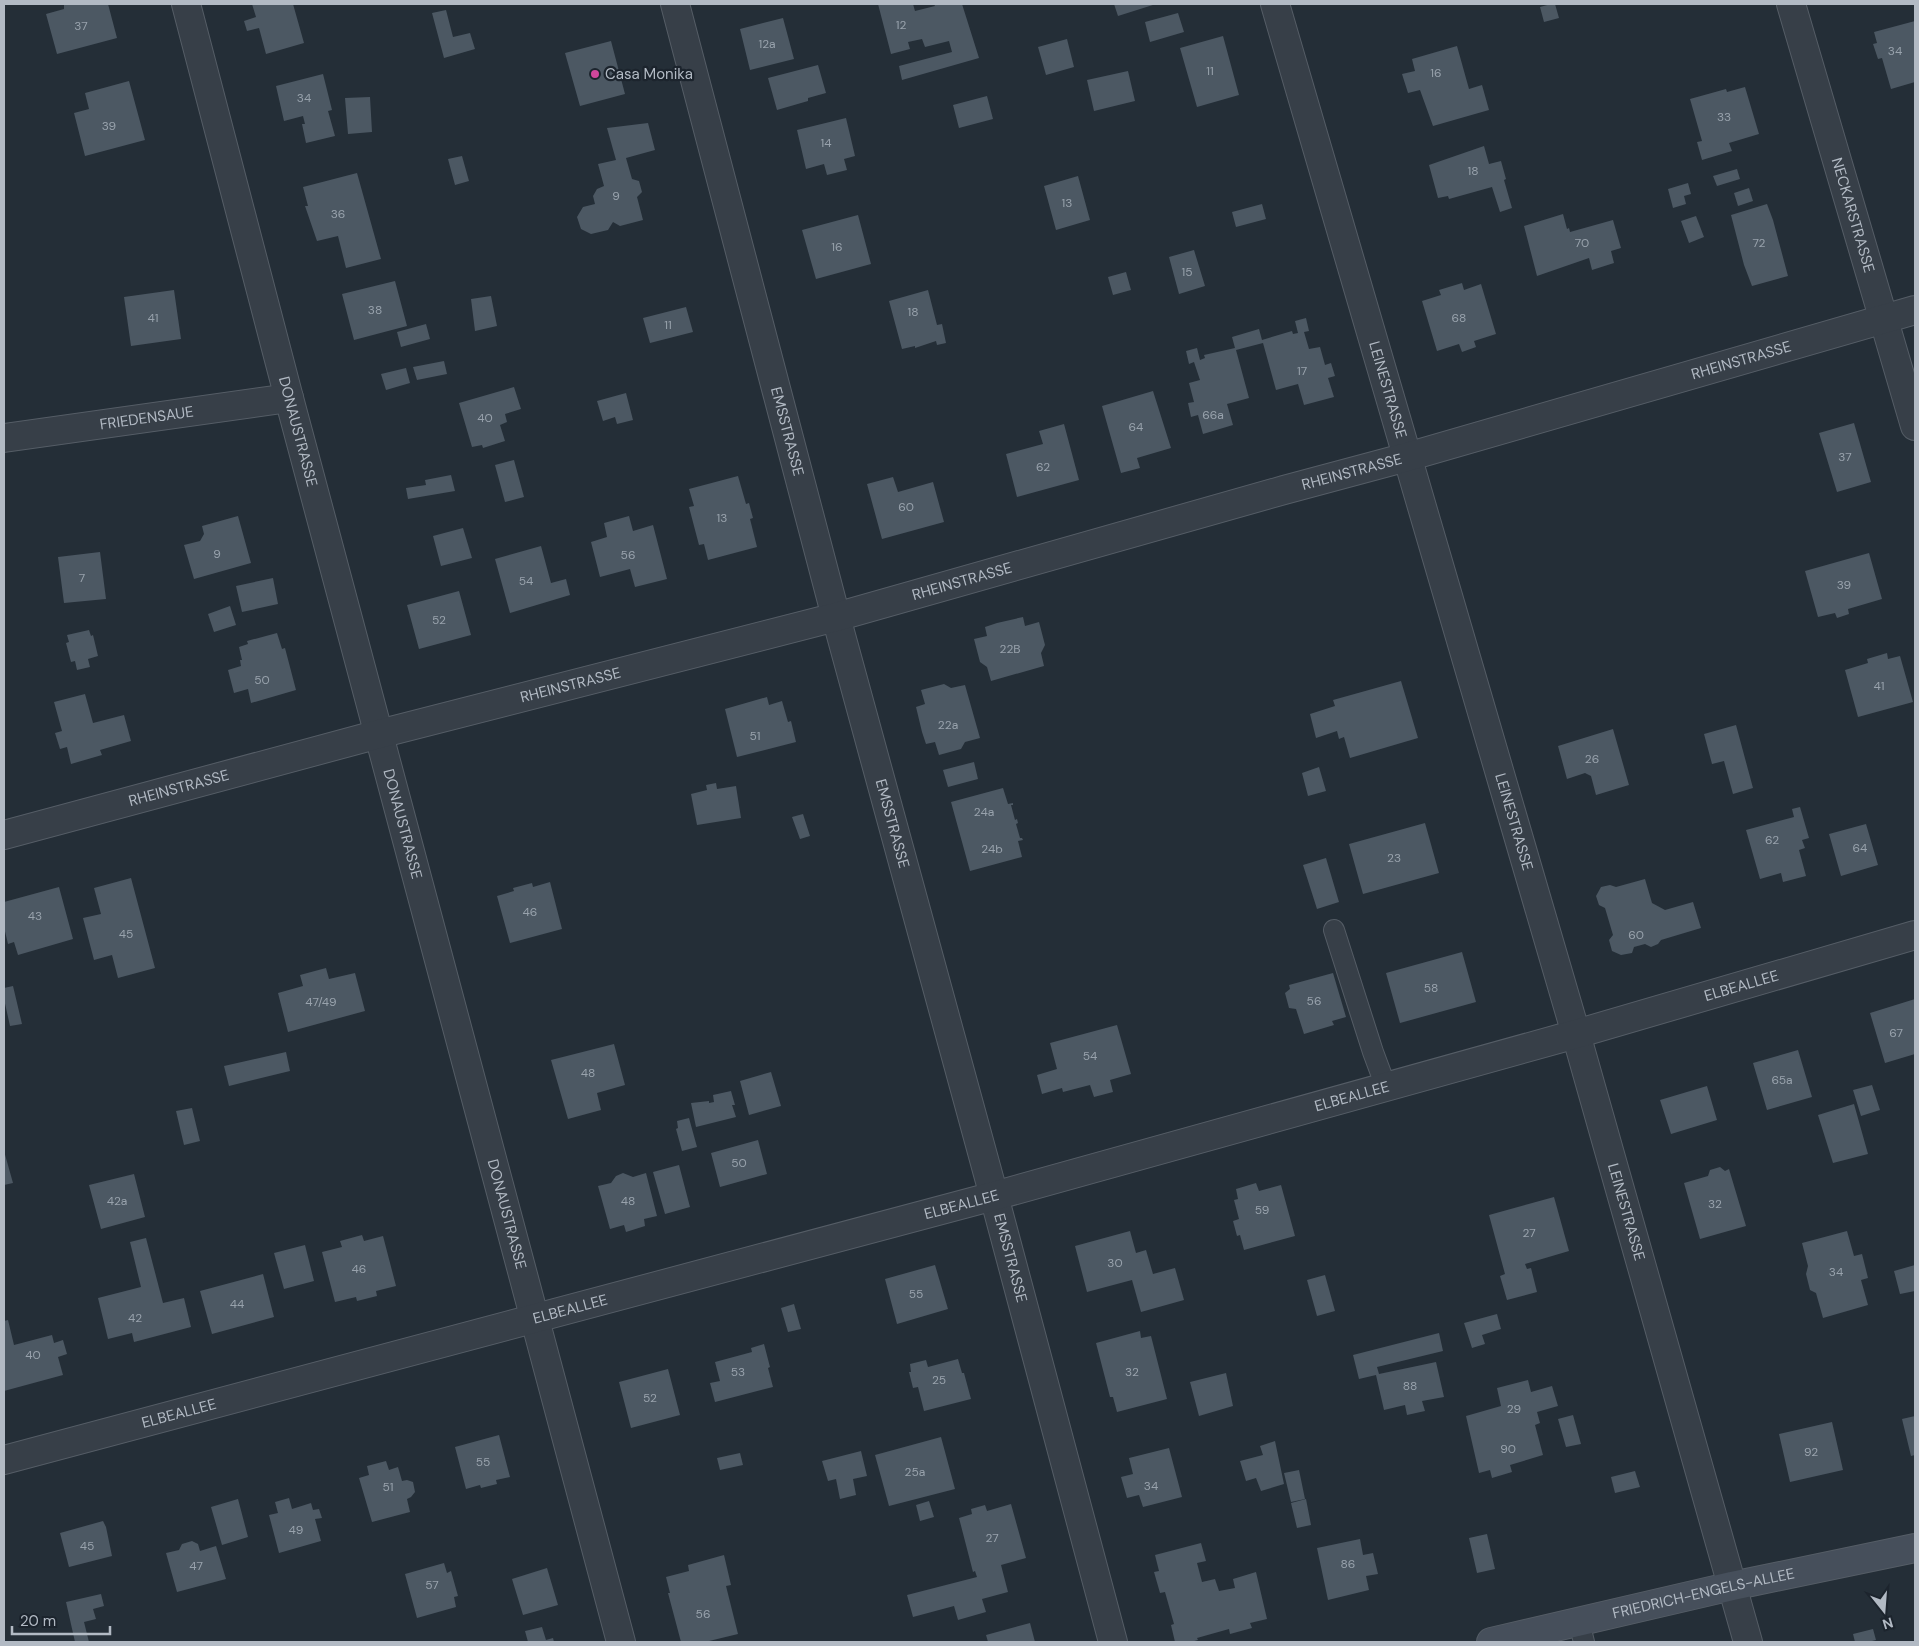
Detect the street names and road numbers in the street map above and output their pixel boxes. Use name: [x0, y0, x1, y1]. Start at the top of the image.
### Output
street label: NECKARSTRASSE: [1827, 155, 1879, 275]
street label: RHEINSTRASSE: [1689, 336, 1794, 384]
street label: LEINESTRASSE: [1364, 339, 1411, 441]
street label: DONAUSTRASSE: [274, 374, 322, 489]
street label: EMSSTRASSE: [766, 385, 809, 478]
street label: FRIEDENSAUE: [98, 402, 195, 434]
street label: RHEINSTRASSE: [1299, 449, 1404, 495]
street label: RHEINSTRASSE: [910, 558, 1014, 605]
street label: RHEINSTRASSE: [518, 663, 623, 707]
street label: RHEINSTRASSE: [126, 765, 231, 811]
street label: DONAUSTRASSE: [378, 767, 427, 881]
street label: LEINESTRASSE: [1490, 771, 1538, 873]
street label: EMSSTRASSE: [871, 777, 914, 870]
street label: ELBEALLEE: [1702, 965, 1781, 1006]
street label: ELBEALLEE: [1312, 1076, 1391, 1116]
street label: DONAUSTRASSE: [483, 1157, 531, 1272]
street label: LEINESTRASSE: [1603, 1161, 1650, 1263]
street label: ELBEALLEE: [922, 1185, 1001, 1224]
street label: EMSSTRASSE: [989, 1211, 1032, 1305]
street label: ELBEALLEE: [531, 1289, 610, 1329]
street label: ELBEALLEE: [139, 1394, 219, 1433]
street label: FRIEDRICH-ENGELS-ALLEE: [1610, 1563, 1796, 1623]

